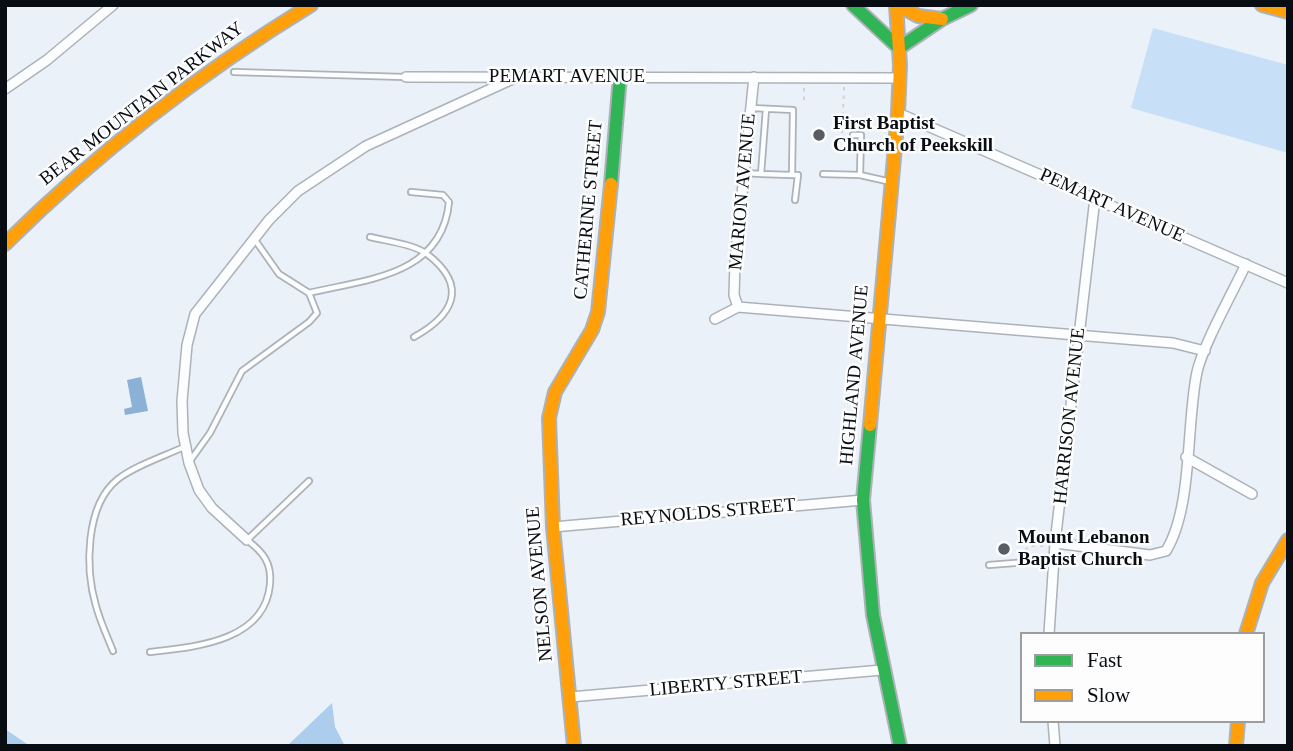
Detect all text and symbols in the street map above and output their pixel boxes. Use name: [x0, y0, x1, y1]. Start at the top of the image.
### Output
street label: BEAR MOUNTAIN PARKWAY: [35, 17, 249, 191]
street label: PEMART AVENUE: [489, 66, 645, 88]
street label: MARION AVENUE: [725, 113, 761, 271]
place label: First Baptist Church of Peekskill: [833, 113, 993, 157]
street label: CATHERINE STREET: [570, 119, 608, 301]
marker: First Baptist Church of Peekskill: [811, 127, 827, 143]
street label: PEMART AVENUE: [1036, 164, 1188, 248]
street label: HIGHLAND AVENUE: [836, 284, 874, 466]
street label: HARRISON AVENUE: [1049, 327, 1091, 505]
street label: REYNOLDS STREET: [619, 494, 797, 532]
street label: NELSON AVENUE: [522, 506, 558, 662]
place label: Mount Lebanon Baptist Church: [1018, 527, 1149, 571]
marker: Mount Lebanon Baptist Church: [996, 541, 1012, 557]
legend: [1020, 632, 1265, 723]
text: Fast: [1087, 648, 1122, 672]
street label: LIBERTY STREET: [649, 666, 803, 702]
text: Slow: [1087, 683, 1130, 707]

